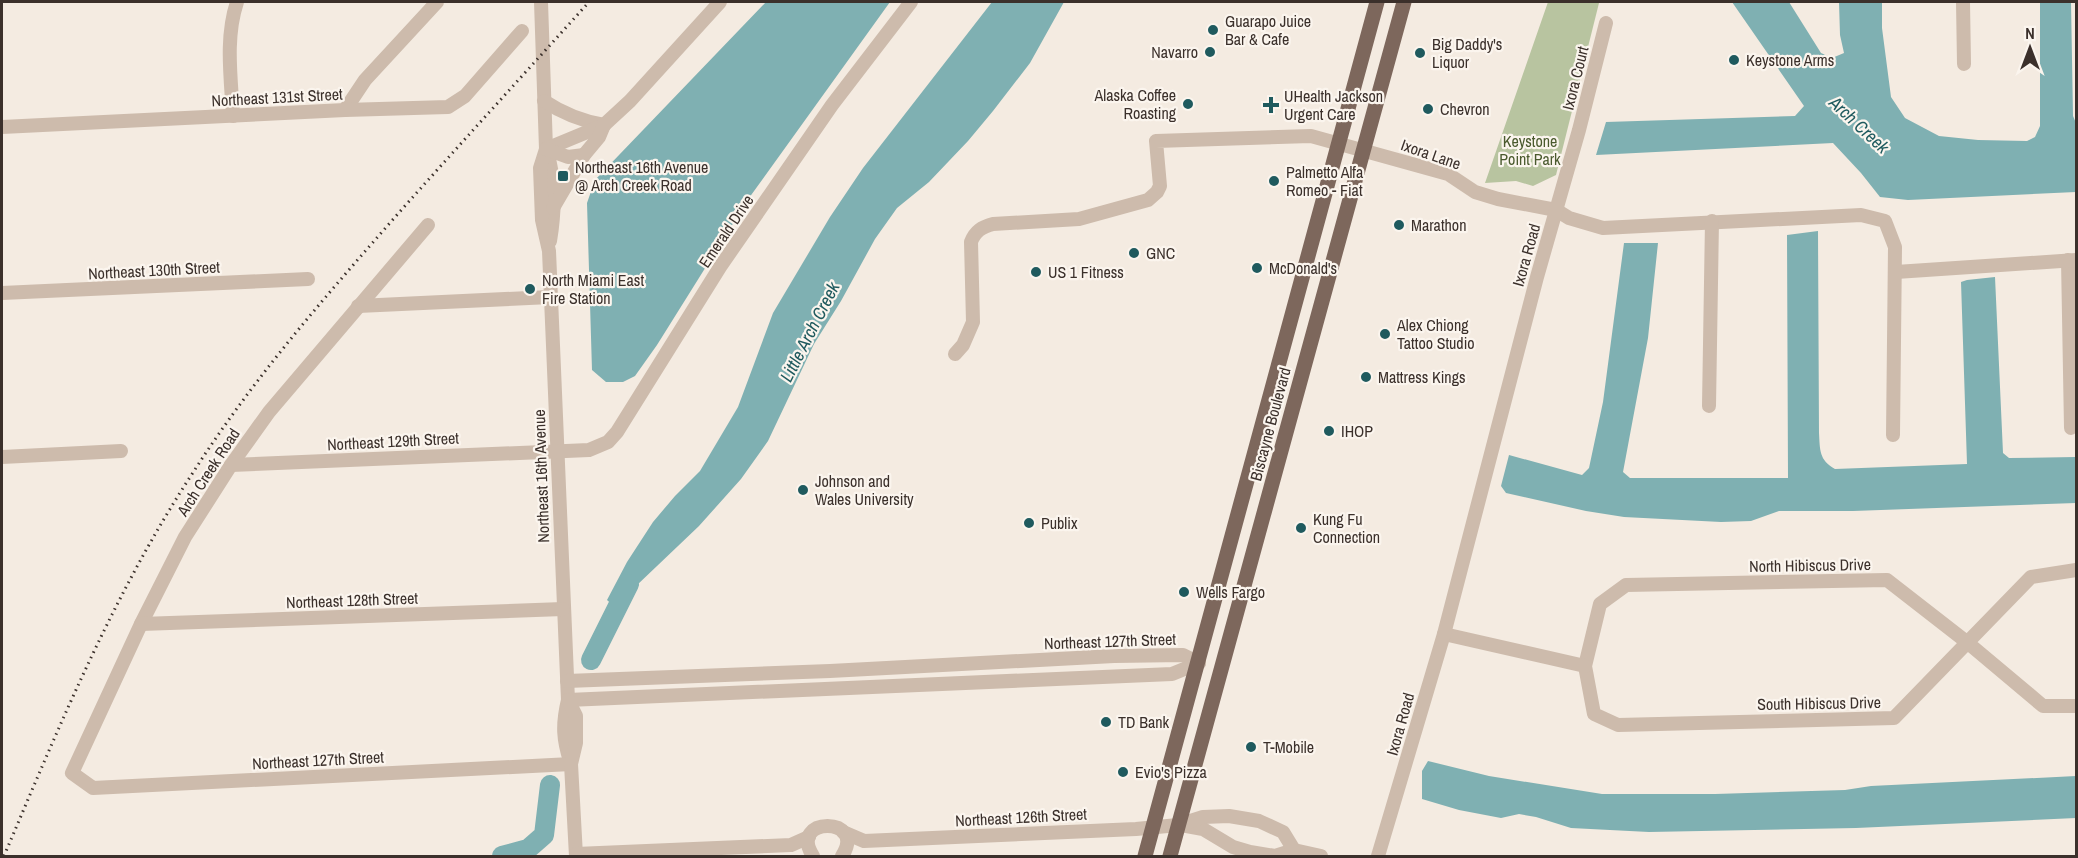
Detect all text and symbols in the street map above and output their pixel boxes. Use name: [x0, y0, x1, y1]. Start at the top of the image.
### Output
place label: Guarapo Juice Bar & Cafe: [1225, 10, 1311, 50]
north arrow: [2000, 18, 2060, 78]
text: N: [2025, 22, 2035, 44]
marker: Guarapo Juice Bar & Cafe: [1206, 23, 1220, 37]
place label: Big Daddy's Liquor: [1432, 33, 1502, 73]
place label: Navarro: [1151, 41, 1198, 63]
street label: Ixora Court: [1556, 44, 1594, 112]
marker: Navarro: [1203, 45, 1217, 59]
marker: Big Daddy's Liquor: [1413, 46, 1427, 60]
place label: Keystone Arms: [1746, 49, 1834, 71]
marker: Keystone Arms: [1727, 53, 1741, 67]
street label: Northeast 131st Street: [211, 83, 343, 111]
place label: Alaska Coffee Roasting: [1094, 84, 1177, 124]
place label: UHealth Jackson Urgent Care: [1284, 85, 1383, 125]
water label: Arch Creek: [1823, 90, 1895, 159]
marker: UHealth Jackson Urgent Care: [1262, 96, 1280, 114]
marker: Alaska Coffee Roasting: [1181, 97, 1195, 111]
place label: Chevron: [1440, 98, 1490, 120]
marker: Chevron: [1421, 102, 1435, 116]
park label: Keystone Point Park: [1499, 130, 1561, 170]
street label: Ixora Lane: [1398, 134, 1464, 174]
place label: Northeast 16th Avenue @ Arch Creek Road: [575, 156, 708, 196]
place label: Palmetto Alfa Romeo - Fiat: [1286, 161, 1364, 201]
marker: Northeast 16th Avenue @ Arch Creek Road: [556, 169, 570, 183]
marker: Palmetto Alfa Romeo - Fiat: [1267, 174, 1281, 188]
street label: Emerald Drive: [693, 190, 759, 272]
place label: Marathon: [1411, 214, 1466, 236]
marker: Marathon: [1392, 218, 1406, 232]
street label: Ixora Road: [1507, 221, 1545, 289]
place label: GNC: [1146, 242, 1175, 264]
marker: GNC: [1127, 246, 1141, 260]
street label: Northeast 130th Street: [87, 256, 221, 284]
place label: McDonald's: [1269, 257, 1337, 279]
place label: US 1 Fitness: [1048, 261, 1124, 283]
marker: McDonald's: [1250, 261, 1264, 275]
marker: US 1 Fitness: [1029, 265, 1043, 279]
place label: North Miami East Fire Station: [542, 269, 644, 309]
water label: Little Arch Creek: [774, 277, 846, 386]
marker: North Miami East Fire Station: [523, 282, 537, 296]
place label: Alex Chiong Tattoo Studio: [1396, 314, 1475, 354]
marker: Alex Chiong Tattoo Studio: [1378, 327, 1392, 341]
street label: Biscayne Boulevard: [1244, 365, 1296, 483]
place label: Mattress Kings: [1378, 366, 1466, 388]
marker: Mattress Kings: [1359, 370, 1373, 384]
street label: Northeast 16th Avenue: [528, 409, 554, 543]
place label: IHOP: [1341, 420, 1373, 442]
street label: Arch Creek Road: [171, 424, 245, 521]
marker: IHOP: [1322, 424, 1336, 438]
street label: Northeast 129th Street: [326, 427, 460, 455]
place label: Johnson and Wales University: [815, 470, 914, 510]
marker: Johnson and Wales University: [796, 483, 810, 497]
place label: Kung Fu Connection: [1313, 508, 1380, 548]
place label: Publix: [1041, 512, 1078, 534]
marker: Publix: [1022, 516, 1036, 530]
marker: Kung Fu Connection: [1294, 521, 1308, 535]
street label: North Hibiscus Drive: [1749, 553, 1871, 577]
place label: Wells Fargo: [1196, 581, 1265, 603]
marker: Wells Fargo: [1177, 585, 1191, 599]
street label: Northeast 128th Street: [286, 587, 419, 613]
street label: Northeast 127th Street: [1044, 628, 1177, 654]
street label: Ixora Road: [1381, 690, 1419, 758]
street label: South Hibiscus Drive: [1757, 691, 1881, 715]
place label: TD Bank: [1118, 711, 1169, 733]
marker: TD Bank: [1099, 715, 1113, 729]
place label: T-Mobile: [1263, 736, 1314, 758]
marker: T-Mobile: [1244, 740, 1258, 754]
street label: Northeast 127th Street: [251, 746, 385, 774]
place label: Evio's Pizza: [1135, 761, 1207, 783]
marker: Evio's Pizza: [1116, 765, 1130, 779]
street label: Northeast 126th Street: [954, 803, 1088, 831]

